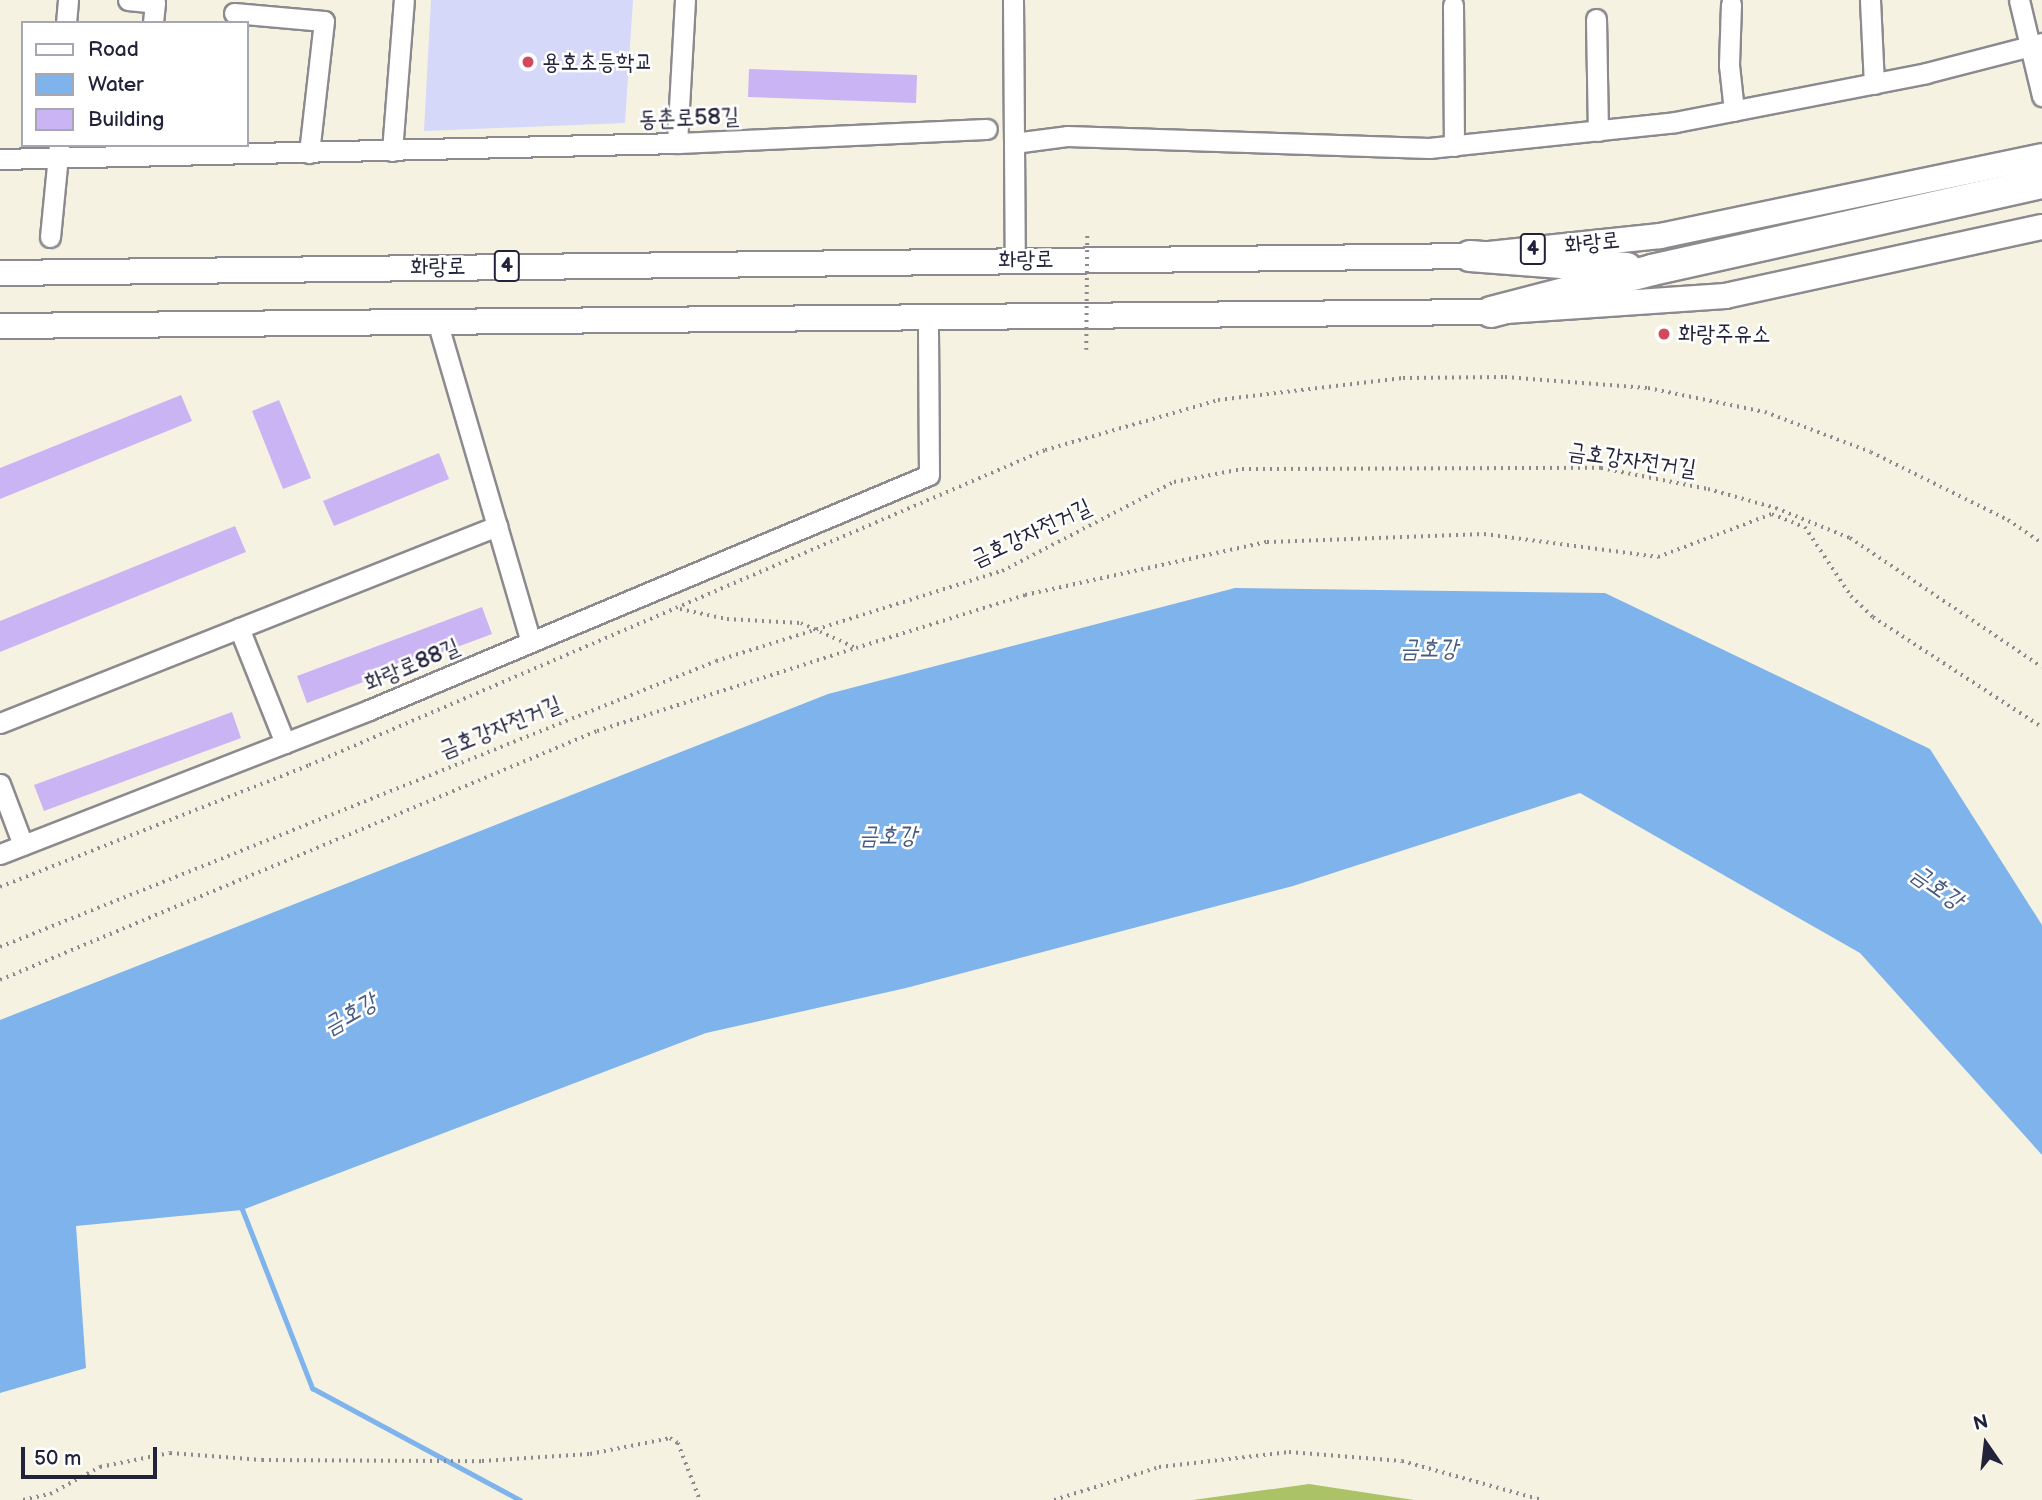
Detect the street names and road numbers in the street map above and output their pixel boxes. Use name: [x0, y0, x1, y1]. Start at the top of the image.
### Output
street label: 동촌로58길: [638, 102, 740, 134]
street label: 화랑로: [1563, 226, 1621, 260]
road number: 4: [1519, 232, 1547, 266]
street label: 화랑로: [998, 246, 1054, 274]
road number: 4: [493, 248, 521, 284]
street label: 화랑로: [410, 253, 466, 281]
street label: 금호강자전거길: [1566, 437, 1698, 483]
street label: 금호강자전거길: [966, 493, 1096, 573]
street label: 화랑로88길: [360, 633, 464, 697]
street label: 금호강자전거길: [435, 690, 565, 764]

